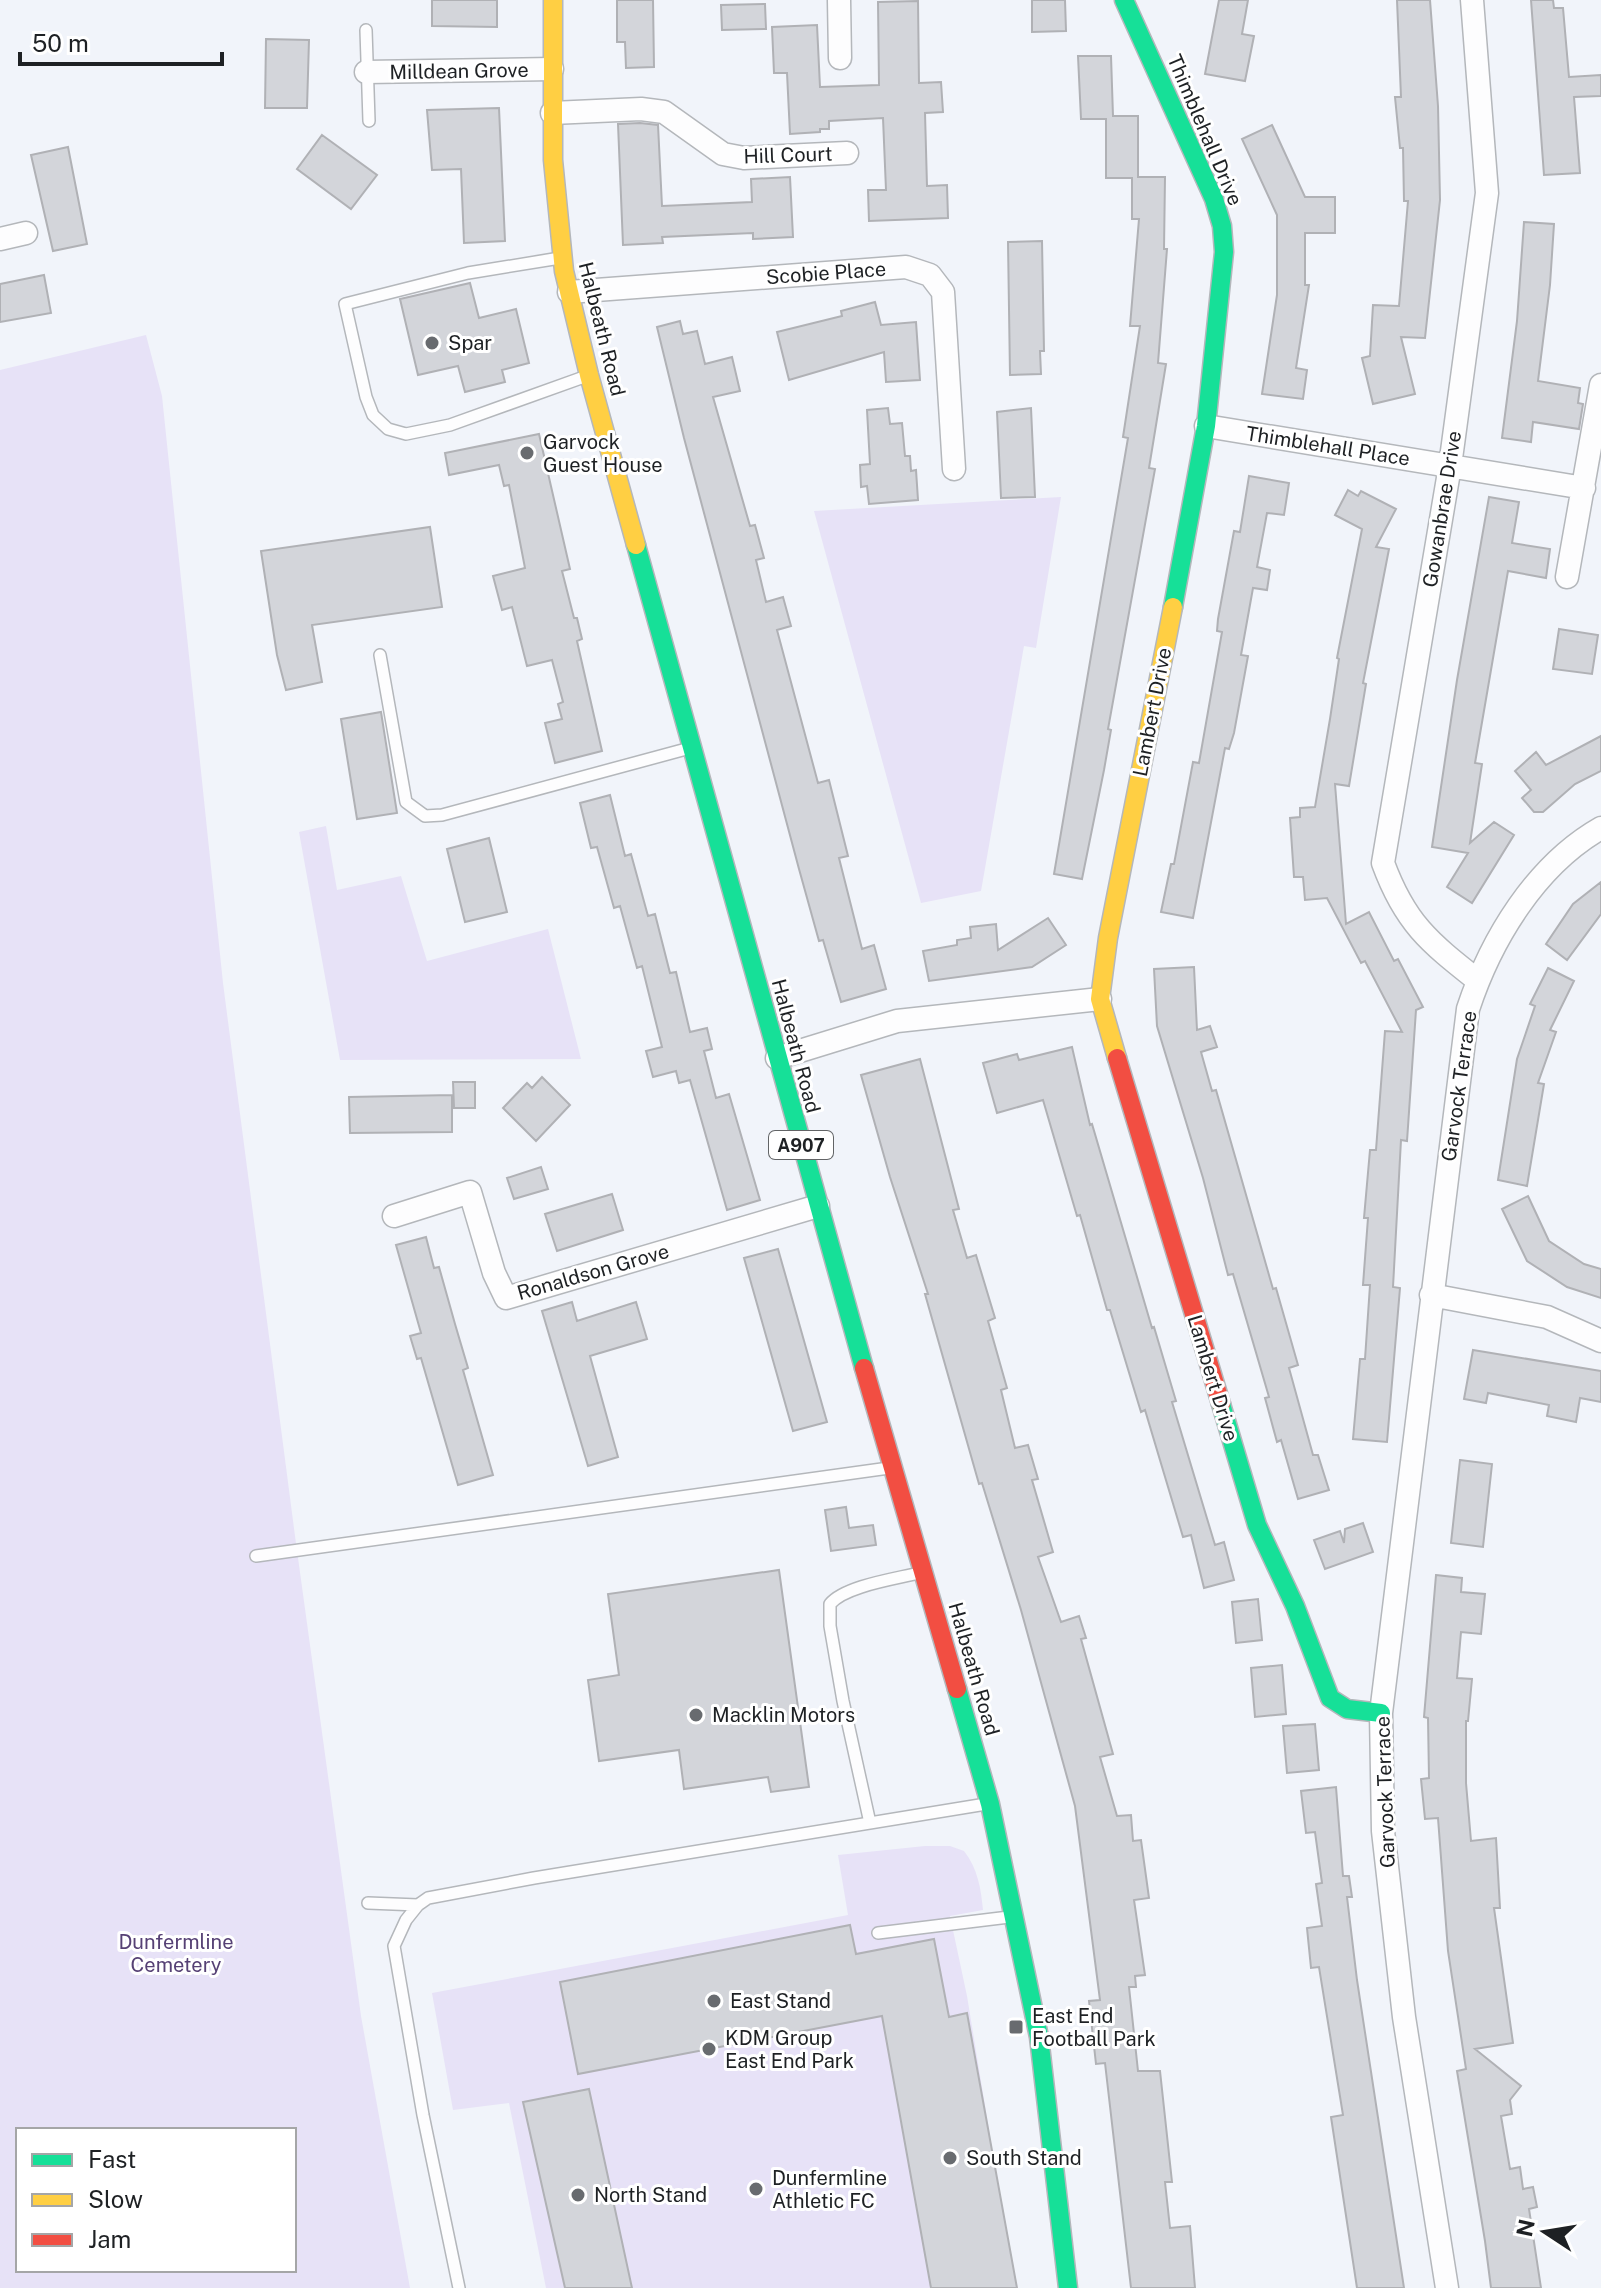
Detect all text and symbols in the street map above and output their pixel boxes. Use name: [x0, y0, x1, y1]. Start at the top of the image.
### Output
scale bar: [20, 16, 222, 66]
text: 50 m: [32, 29, 89, 57]
street label: Thimblehall Drive: [1162, 51, 1248, 209]
street label: Milldean Grove: [389, 58, 529, 84]
street label: Hill Court: [743, 141, 833, 169]
street label: Scobie Place: [765, 257, 887, 289]
street label: Halbeath Road: [574, 259, 630, 399]
place label: Spar: [448, 331, 492, 355]
marker: Spar: [423, 334, 441, 352]
street label: Thimblehall Place: [1244, 421, 1412, 471]
street label: Gowanbrae Drive: [1418, 429, 1466, 589]
place label: Garvock Guest House: [543, 430, 663, 477]
marker: Garvock Guest House: [518, 444, 536, 462]
street label: Lambert Drive: [1128, 645, 1176, 779]
street label: Halbeath Road: [767, 976, 825, 1116]
street label: Garvock Terrace: [1437, 1009, 1481, 1163]
road number: A907: [769, 1131, 833, 1159]
street label: Ronaldson Grove: [514, 1239, 672, 1305]
street label: Lambert Drive: [1182, 1312, 1244, 1444]
street label: Halbeath Road: [944, 1600, 1004, 1738]
place label: Macklin Motors: [712, 1703, 855, 1727]
marker: Macklin Motors: [687, 1706, 705, 1724]
street label: Garvock Terrace: [1370, 1716, 1400, 1868]
park label: Dunfermline Cemetery: [119, 1930, 233, 1977]
place label: East Stand: [730, 1989, 831, 2013]
marker: East Stand: [705, 1992, 723, 2010]
place label: East End Football Park: [1032, 2004, 1156, 2051]
marker: East End Football Park: [1007, 2018, 1025, 2036]
place label: KDM Group East End Park: [725, 2026, 854, 2073]
marker: KDM Group East End Park: [700, 2040, 718, 2058]
legend: [16, 2128, 296, 2272]
text: Fast: [88, 2145, 136, 2173]
place label: South Stand: [966, 2146, 1082, 2170]
marker: South Stand: [941, 2149, 959, 2167]
place label: Dunfermline Athletic FC: [772, 2166, 887, 2213]
marker: Dunfermline Athletic FC: [747, 2180, 765, 2198]
place label: North Stand: [594, 2183, 707, 2207]
text: Slow: [88, 2185, 143, 2213]
marker: North Stand: [569, 2186, 587, 2204]
north arrow: [1505, 2192, 1585, 2272]
text: N: [1511, 2217, 1540, 2239]
text: Jam: [88, 2225, 131, 2253]

